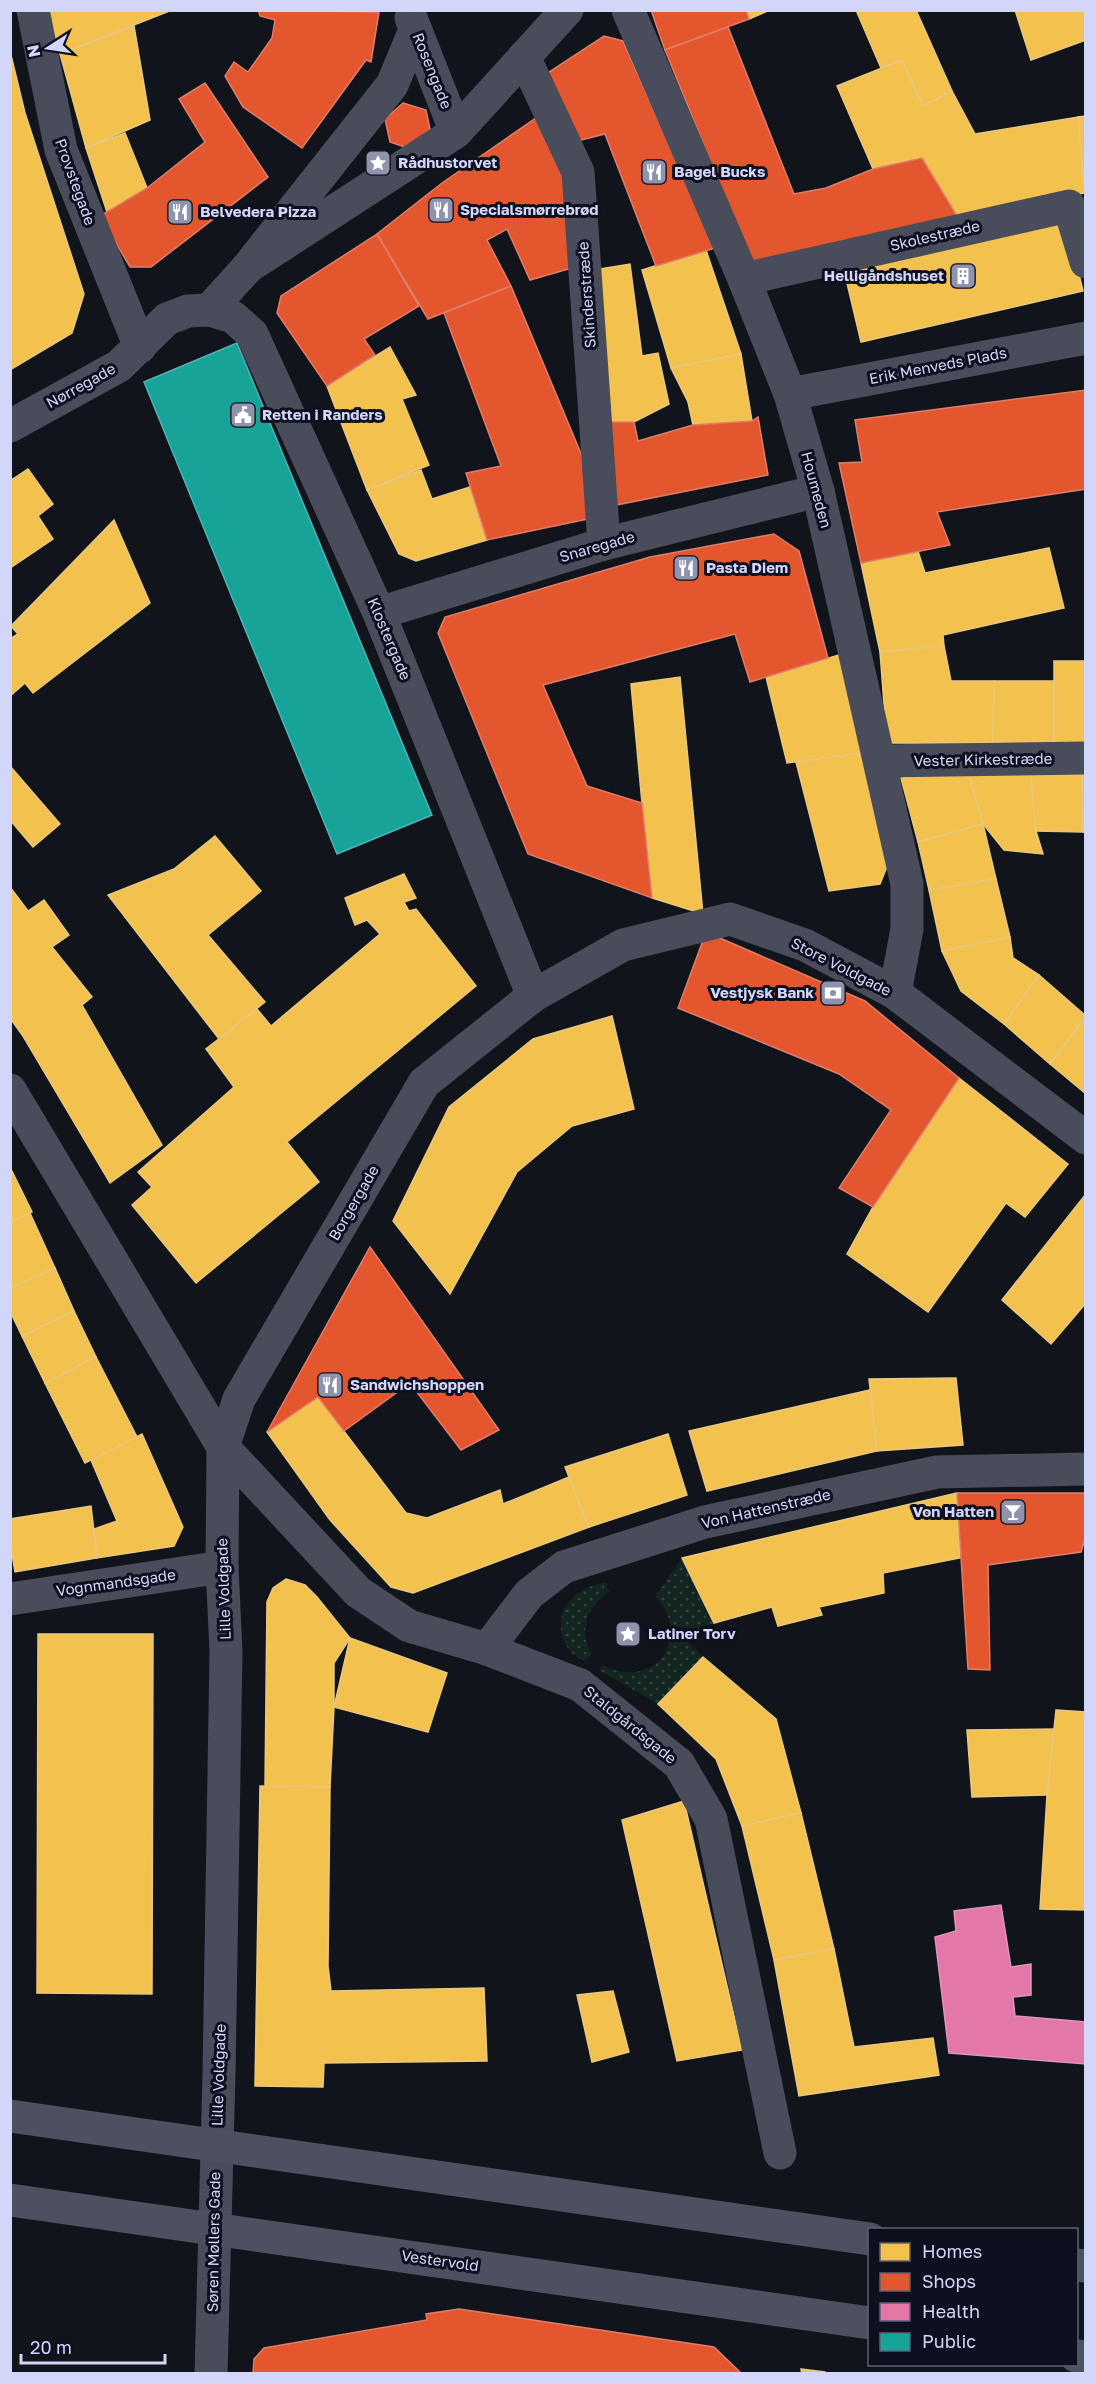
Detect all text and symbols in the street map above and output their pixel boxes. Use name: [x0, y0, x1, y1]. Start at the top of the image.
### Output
north arrow: [18, 18, 78, 78]
street label: Rosengade: [409, 30, 456, 112]
text: N: [22, 43, 44, 59]
street label: Provstegade: [52, 136, 100, 228]
place icon: Rådhustorvet: [363, 148, 393, 178]
place label: Rådhustorvet: [398, 153, 497, 171]
restaurant icon: Bagel Bucks: [639, 157, 669, 187]
place label: Bagel Bucks: [674, 162, 765, 180]
restaurant icon: Specialsmørrebrød: [426, 195, 456, 225]
restaurant icon: Belvedera Pizza: [165, 197, 195, 227]
place label: Specialsmørrebrød: [460, 200, 599, 218]
place label: Belvedera Pizza: [200, 202, 316, 220]
street label: Skolestræde: [888, 216, 982, 254]
street label: Skinderstræde: [573, 241, 599, 349]
building icon: Helligåndshuset: [948, 261, 978, 291]
place label: Helligåndshuset: [824, 266, 944, 284]
street label: Erik Menveds Plads: [867, 343, 1008, 387]
street label: Nørregade: [43, 359, 118, 411]
public building icon: Retten i Randers: [228, 400, 258, 430]
place label: Retten i Randers: [262, 405, 383, 423]
street label: Houmeden: [798, 449, 836, 530]
street label: Snaregade: [557, 527, 637, 565]
restaurant icon: Pasta Diem: [671, 553, 701, 583]
place label: Pasta Diem: [706, 558, 788, 576]
street label: Klostergade: [364, 595, 415, 683]
street label: Vester Kirkestræde: [913, 749, 1053, 769]
street label: Store Voldgade: [788, 933, 895, 999]
bank icon: Vestjysk Bank: [818, 978, 848, 1008]
place label: Vestjysk Bank: [710, 983, 814, 1001]
street label: Borgergade: [324, 1161, 382, 1243]
restaurant icon: Sandwichshoppen: [315, 1370, 345, 1400]
place label: Sandwichshoppen: [350, 1375, 484, 1393]
street label: Von Hattenstræde: [699, 1484, 833, 1532]
bar icon: Von Hatten: [998, 1497, 1028, 1527]
place label: Von Hatten: [913, 1502, 994, 1520]
street label: Lille Voldgade: [212, 1537, 234, 1640]
street label: Vognmandsgade: [55, 1565, 177, 1599]
place icon: Latiner Torv: [613, 1619, 643, 1649]
place label: Latiner Torv: [648, 1624, 736, 1642]
street label: Staldgårdsgade: [581, 1681, 681, 1767]
street label: Lille Voldgade: [207, 2023, 229, 2126]
street label: Søren Møllers Gade: [203, 2171, 223, 2312]
legend: [868, 2228, 1078, 2366]
text: Homes: [922, 2240, 982, 2262]
street label: Vestervold: [400, 2246, 480, 2274]
text: Shops: [922, 2270, 976, 2292]
text: Health: [922, 2300, 980, 2322]
scale bar: [21, 2327, 165, 2365]
text: Public: [922, 2330, 976, 2352]
text: 20 m: [30, 2336, 72, 2358]

